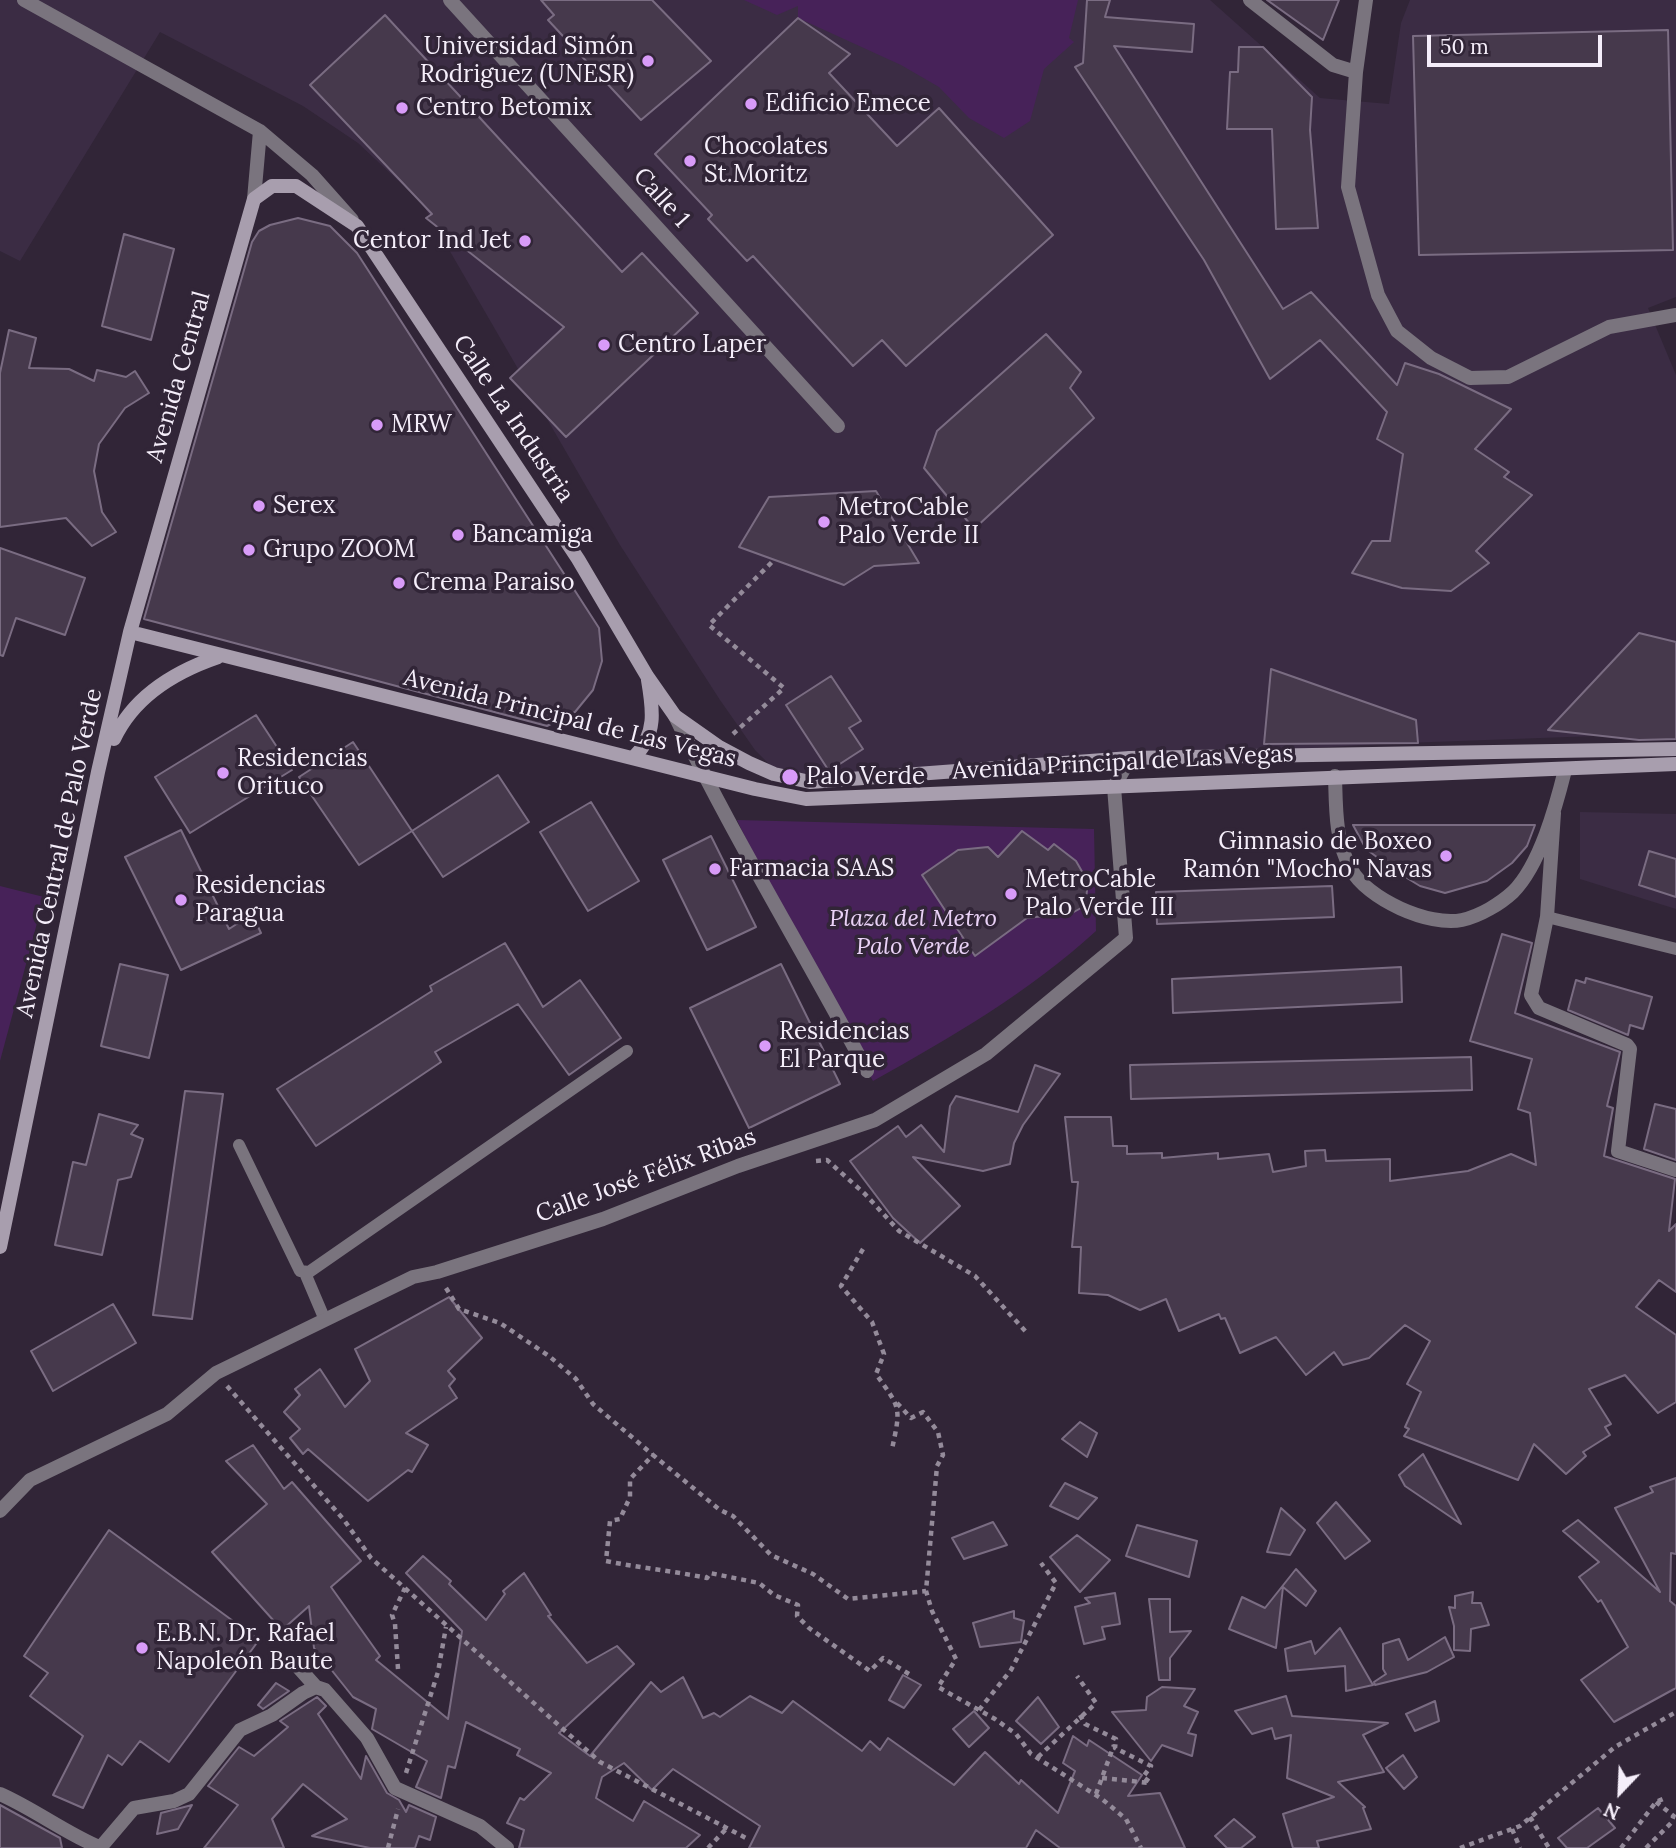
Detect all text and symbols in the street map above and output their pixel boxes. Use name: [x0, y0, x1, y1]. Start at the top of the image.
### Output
scale bar: [1431, 21, 1606, 65]
place label: Universidad Simón Rodriguez (UNESR): [420, 33, 634, 89]
text: 50 m: [1440, 33, 1489, 60]
marker: Universidad Simón Rodriguez (UNESR): [640, 53, 656, 69]
place label: Edificio Emece: [765, 90, 931, 118]
place label: Centro Betomix: [416, 94, 592, 122]
marker: Edificio Emece: [743, 96, 759, 112]
marker: Centro Betomix: [394, 100, 410, 116]
place label: Chocolates St.Moritz: [704, 133, 828, 189]
marker: Chocolates St.Moritz: [682, 153, 698, 169]
street label: Calle 1: [627, 162, 695, 234]
place label: Centor Ind Jet: [353, 227, 511, 255]
marker: Centor Ind Jet: [517, 233, 533, 249]
street label: Avenida Central: [141, 288, 217, 466]
street label: Calle La Industria: [446, 330, 580, 508]
place label: Centro Laper: [618, 331, 767, 359]
marker: Centro Laper: [596, 337, 612, 353]
place label: MRW: [391, 411, 452, 439]
marker: MRW: [369, 417, 385, 433]
place label: Serex: [273, 492, 335, 520]
place label: MetroCable Palo Verde II: [838, 494, 979, 550]
marker: Serex: [251, 498, 267, 514]
marker: MetroCable Palo Verde II: [816, 514, 832, 530]
place label: Bancamiga: [472, 521, 593, 549]
marker: Bancamiga: [450, 527, 466, 543]
place label: Grupo ZOOM: [263, 536, 415, 564]
marker: Grupo ZOOM: [241, 542, 257, 558]
place label: Crema Paraiso: [413, 569, 574, 597]
marker: Crema Paraiso: [391, 575, 407, 591]
street label: Avenida Principal de Las Vegas: [401, 664, 739, 774]
street label: Avenida Central de Palo Verde: [11, 686, 109, 1020]
street label: Avenida Principal de Las Vegas: [952, 740, 1294, 786]
place label: Residencias Orituco: [237, 745, 368, 801]
place label: Palo Verde: [806, 763, 925, 791]
marker: Residencias Orituco: [215, 765, 231, 781]
marker: Palo Verde: [780, 767, 800, 787]
place label: Gimnasio de Boxeo Ramón "Mocho" Navas: [1183, 828, 1432, 884]
marker: Gimnasio de Boxeo Ramón "Mocho" Navas: [1438, 848, 1454, 864]
place label: Farmacia SAAS: [729, 855, 894, 883]
marker: Farmacia SAAS: [707, 861, 723, 877]
place label: MetroCable Palo Verde III: [1025, 866, 1174, 922]
place label: Residencias Paragua: [195, 872, 326, 928]
marker: MetroCable Palo Verde III: [1003, 886, 1019, 902]
marker: Residencias Paragua: [173, 892, 189, 908]
park label: Plaza del Metro Palo Verde: [829, 905, 997, 961]
place label: Residencias El Parque: [779, 1018, 910, 1074]
marker: Residencias El Parque: [757, 1038, 773, 1054]
street label: Calle José Félix Ribas: [532, 1123, 760, 1229]
place label: E.B.N. Dr. Rafael Napoleón Baute: [156, 1620, 335, 1676]
marker: E.B.N. Dr. Rafael Napoleón Baute: [134, 1640, 150, 1656]
north arrow: [1585, 1757, 1655, 1827]
text: N: [1600, 1797, 1623, 1825]

